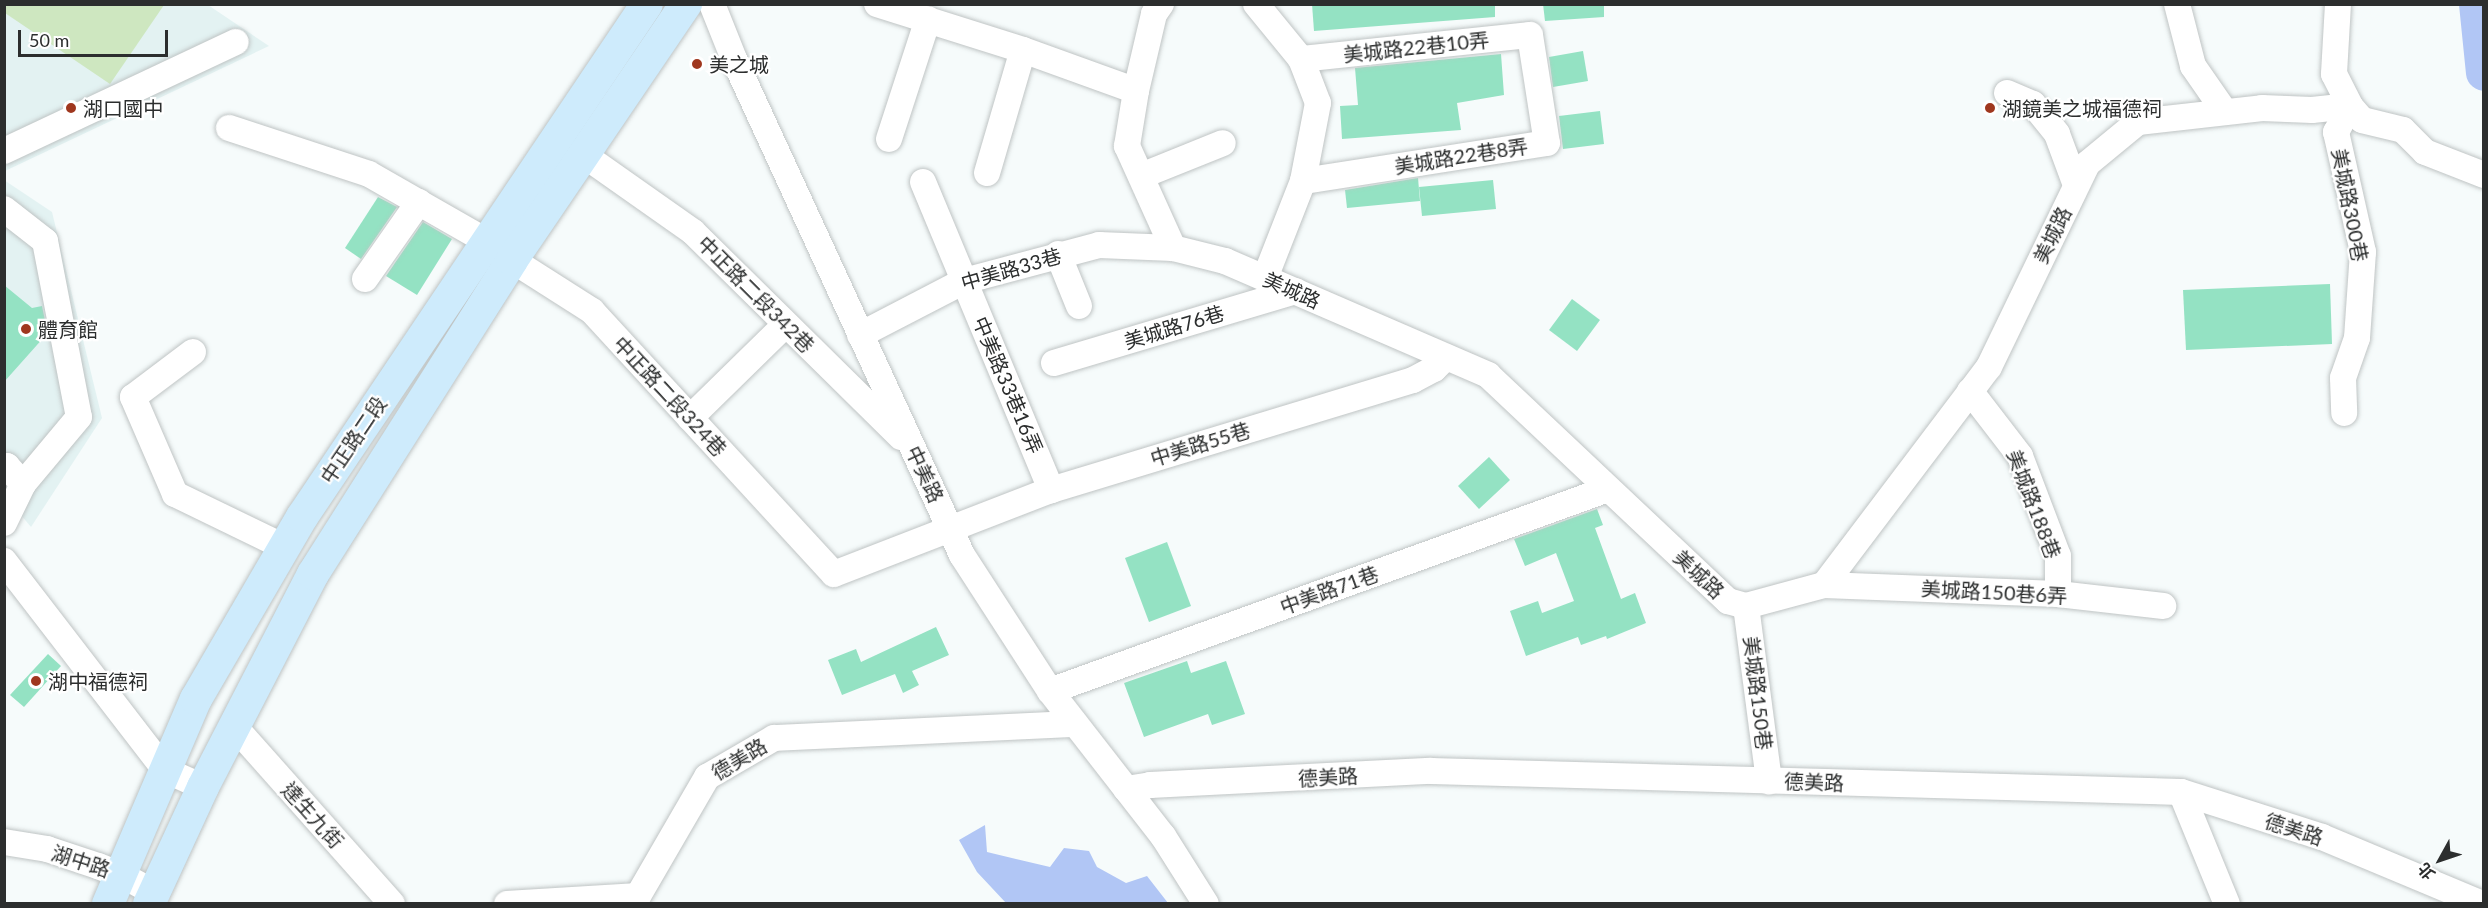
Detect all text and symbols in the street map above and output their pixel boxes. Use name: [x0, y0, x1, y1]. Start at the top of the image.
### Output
scale bar: [21, 18, 171, 56]
street label: 美城路22巷10弄: [1342, 27, 1490, 67]
text: 50 m: [29, 29, 69, 51]
place label: 美之城: [709, 52, 769, 76]
marker: 美之城: [690, 57, 704, 71]
place label: 湖口國中: [83, 96, 163, 120]
place label: 湖鏡美之城福德祠: [2002, 96, 2162, 120]
marker: 湖口國中: [64, 101, 78, 115]
marker: 湖鏡美之城福德祠: [1983, 101, 1997, 115]
street label: 美城路22巷8弄: [1393, 134, 1529, 178]
street label: 美城路300巷: [2327, 146, 2373, 264]
street label: 美城路: [2028, 203, 2076, 267]
street label: 中正路二段342巷: [693, 231, 819, 357]
street label: 中美路33巷: [958, 243, 1064, 295]
street label: 美城路: [1260, 267, 1324, 313]
street label: 美城路76巷: [1121, 300, 1227, 354]
street label: 中美路33巷16弄: [968, 313, 1048, 457]
place label: 體育館: [38, 317, 98, 341]
marker: 體育館: [19, 322, 33, 336]
street label: 中正路二段324巷: [608, 331, 732, 461]
street label: 中正路二段: [315, 392, 391, 488]
street label: 中美路55巷: [1147, 417, 1253, 471]
street label: 中美路: [901, 442, 949, 506]
street label: 美城路188巷: [2002, 446, 2066, 562]
street label: 美城路: [1669, 545, 1729, 603]
street label: 中美路71巷: [1276, 561, 1382, 619]
street label: 美城路150巷6弄: [1920, 576, 2068, 608]
street label: 美城路150巷: [1739, 635, 1777, 751]
place label: 湖中福德祠: [48, 669, 148, 693]
marker: 湖中福德祠: [29, 674, 43, 688]
street label: 德美路: [707, 733, 771, 785]
street label: 德美路: [1297, 763, 1359, 791]
street label: 德美路: [1784, 769, 1844, 795]
street label: 達生九街: [277, 777, 349, 853]
street label: 德美路: [2262, 808, 2326, 850]
north arrow: [2410, 830, 2470, 890]
street label: 湖中路: [49, 840, 113, 882]
text: 北: [2413, 860, 2438, 884]

